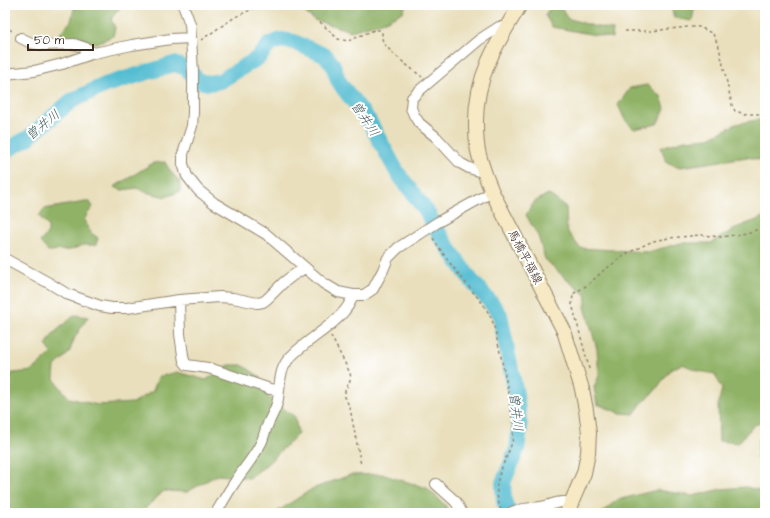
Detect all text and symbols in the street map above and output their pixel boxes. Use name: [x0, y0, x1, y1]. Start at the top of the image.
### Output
scale bar: [28, 26, 93, 52]
text: 50 m: [34, 32, 65, 49]
water label: 曽井川: [347, 98, 383, 140]
water label: 曽井川: [22, 106, 64, 144]
street label: 馬橋平福線: [503, 227, 547, 287]
water label: 曽井川: [505, 392, 527, 432]

